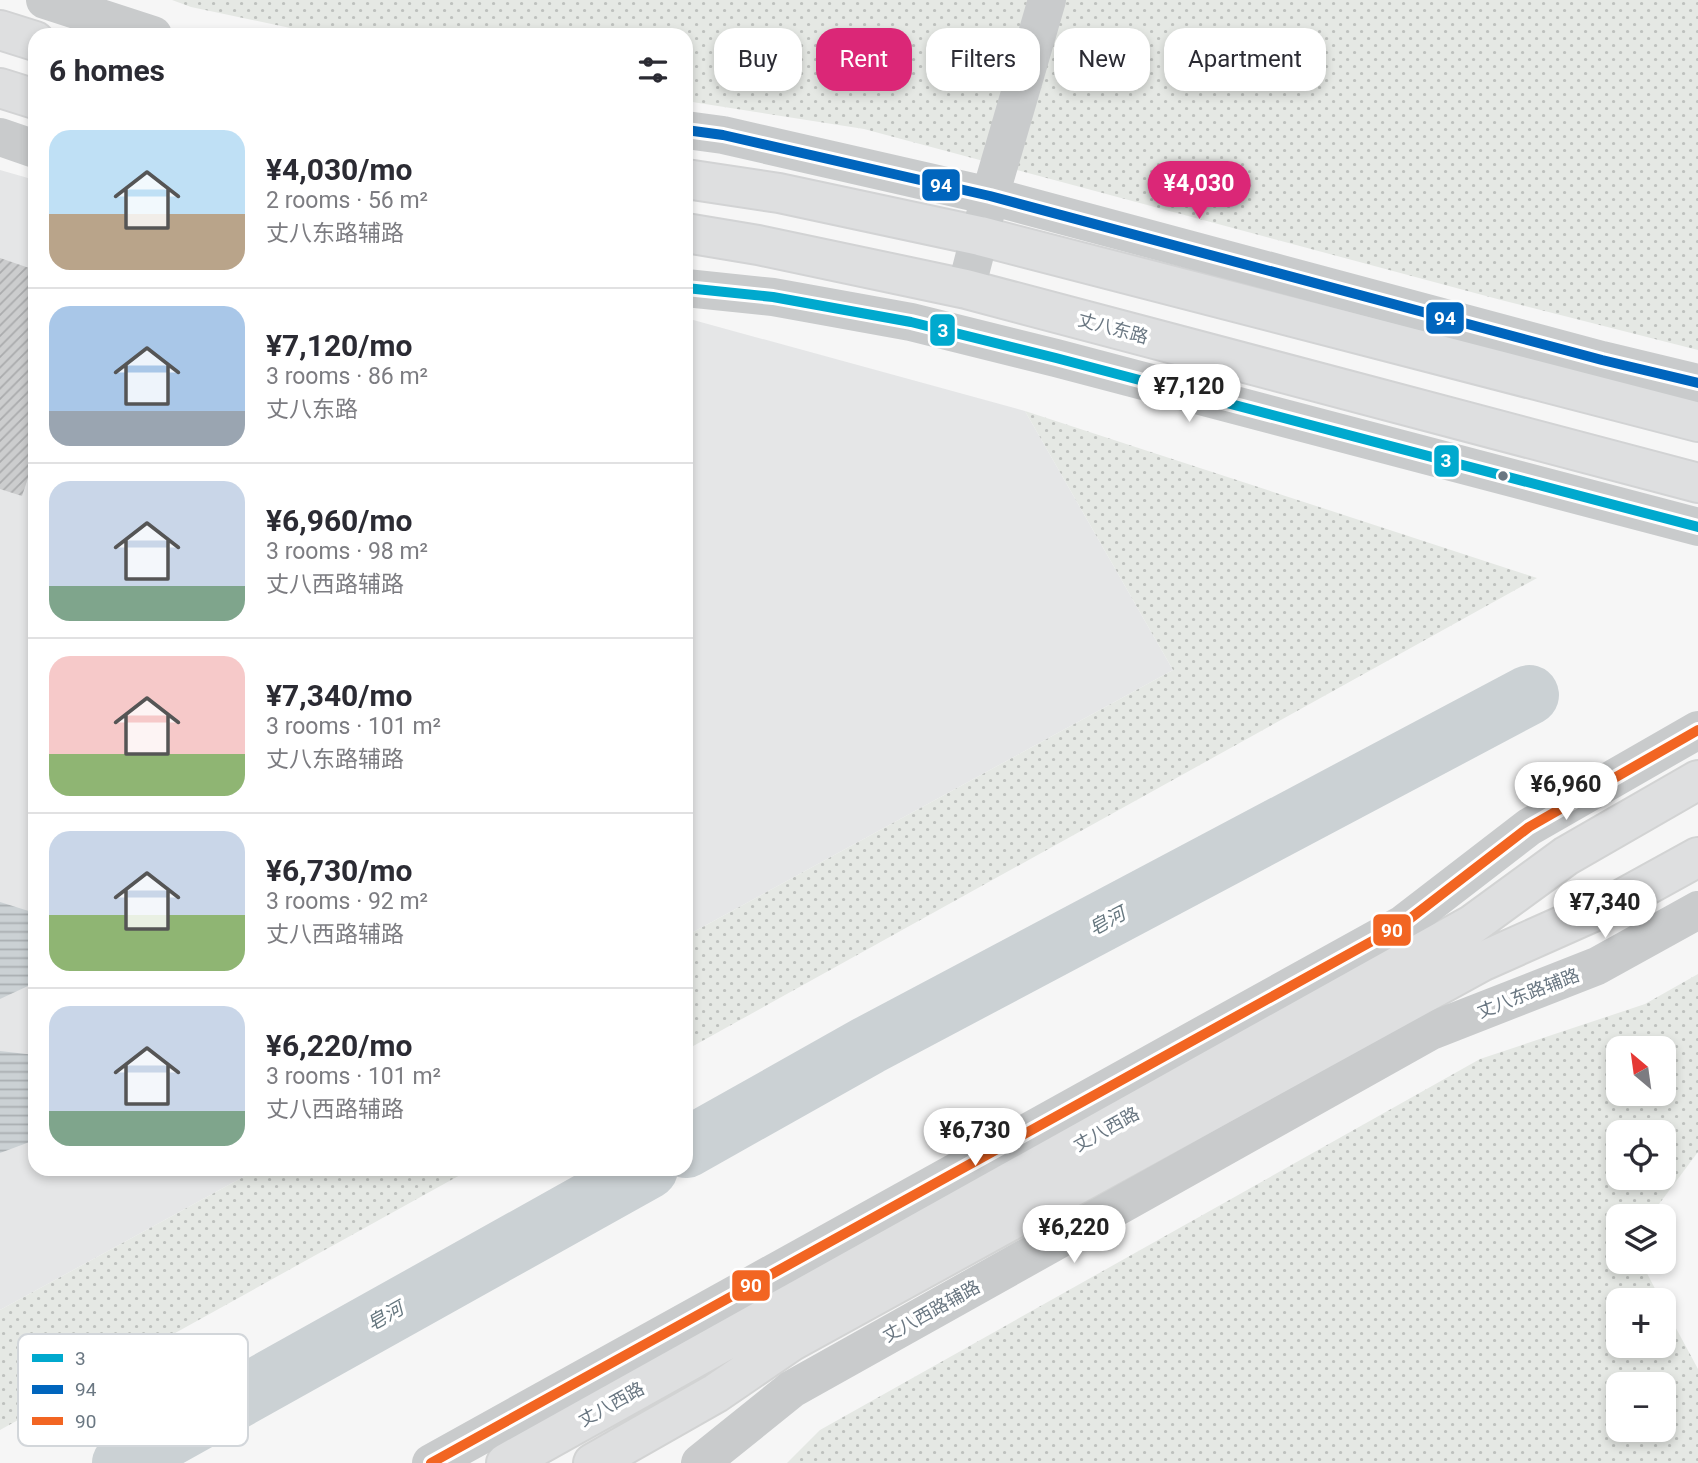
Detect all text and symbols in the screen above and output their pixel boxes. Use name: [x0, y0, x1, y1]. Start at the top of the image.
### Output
chip: Buy: [714, 28, 802, 91]
chip: Rent: [816, 28, 912, 91]
chip: Filters: [926, 28, 1040, 91]
chip: New: [1054, 28, 1150, 91]
chip: Apartment: [1164, 28, 1326, 91]
icon: filters: [634, 51, 672, 89]
text: 6 homes: [49, 53, 165, 88]
text: ¥4,030/mo: [266, 152, 412, 187]
icon: home: [105, 158, 189, 242]
pin: ¥4,030: [1142, 162, 1256, 221]
line badge: 94: [921, 168, 961, 202]
text: ¥4,030: [1164, 170, 1234, 197]
text: 94: [930, 174, 952, 197]
text: 2 rooms · 56 m²: [266, 187, 428, 214]
text: 丈八东路辅路: [266, 220, 404, 247]
line badge: 94: [1425, 301, 1465, 335]
text: 94: [1434, 307, 1456, 330]
street label: 丈八东路: [1076, 309, 1150, 347]
line badge: 3: [929, 313, 956, 347]
text: 3: [938, 319, 948, 342]
text: ¥7,120/mo: [266, 328, 412, 363]
icon: home: [105, 334, 189, 418]
text: 3 rooms · 86 m²: [266, 363, 428, 390]
pin: ¥7,120: [1132, 364, 1246, 424]
text: ¥7,120: [1154, 373, 1224, 400]
text: 丈八东路: [266, 396, 358, 423]
line badge: 3: [1433, 444, 1460, 478]
text: 3: [1441, 449, 1451, 472]
unlabelled marker: [1496, 469, 1510, 483]
text: ¥6,960/mo: [266, 503, 412, 538]
icon: home: [105, 509, 189, 593]
text: 3 rooms · 98 m²: [266, 538, 428, 565]
text: 丈八西路辅路: [266, 571, 404, 598]
text: ¥7,340/mo: [266, 678, 412, 713]
icon: home: [105, 684, 189, 768]
text: 3 rooms · 101 m²: [266, 713, 441, 740]
text: 丈八东路辅路: [266, 746, 404, 773]
pin: ¥6,960: [1509, 762, 1623, 822]
text: ¥6,960: [1531, 771, 1601, 798]
text: ¥6,730/mo: [266, 853, 412, 888]
icon: home: [105, 859, 189, 943]
pin: ¥7,340: [1548, 880, 1662, 940]
text: 3 rooms · 92 m²: [266, 888, 428, 915]
text: ¥7,340: [1570, 889, 1640, 916]
water label: 皂河: [1085, 900, 1133, 940]
line badge: 90: [1372, 913, 1412, 947]
text: 90: [1381, 919, 1403, 942]
text: 丈八西路辅路: [266, 921, 404, 948]
street label: 丈八东路辅路: [1474, 964, 1582, 1022]
text: ¥6,220/mo: [266, 1028, 412, 1063]
icon: home: [105, 1034, 189, 1118]
north arrow: [1606, 1036, 1676, 1106]
map controls: [1606, 1036, 1676, 1442]
text: 3 rooms · 101 m²: [266, 1063, 441, 1090]
text: 丈八西路辅路: [266, 1096, 404, 1123]
street label: 丈八西路: [1069, 1102, 1143, 1156]
pin: ¥6,730: [918, 1108, 1032, 1168]
text: ¥6,730: [940, 1117, 1010, 1144]
button: locate: [1606, 1120, 1676, 1190]
button: layers: [1606, 1204, 1676, 1274]
pin: ¥6,220: [1017, 1206, 1131, 1265]
text: ¥6,220: [1039, 1214, 1109, 1241]
line badge: 90: [731, 1269, 771, 1302]
text: 90: [740, 1274, 762, 1297]
street label: 丈八西路辅路: [879, 1276, 983, 1346]
button: +: [1606, 1288, 1676, 1358]
water label: 皂河: [363, 1295, 411, 1335]
legend: [18, 1334, 248, 1446]
text: 3: [75, 1347, 86, 1370]
button: −: [1606, 1372, 1676, 1442]
street label: 丈八西路: [574, 1377, 648, 1431]
text: 94: [75, 1378, 97, 1401]
text: 90: [75, 1410, 96, 1433]

